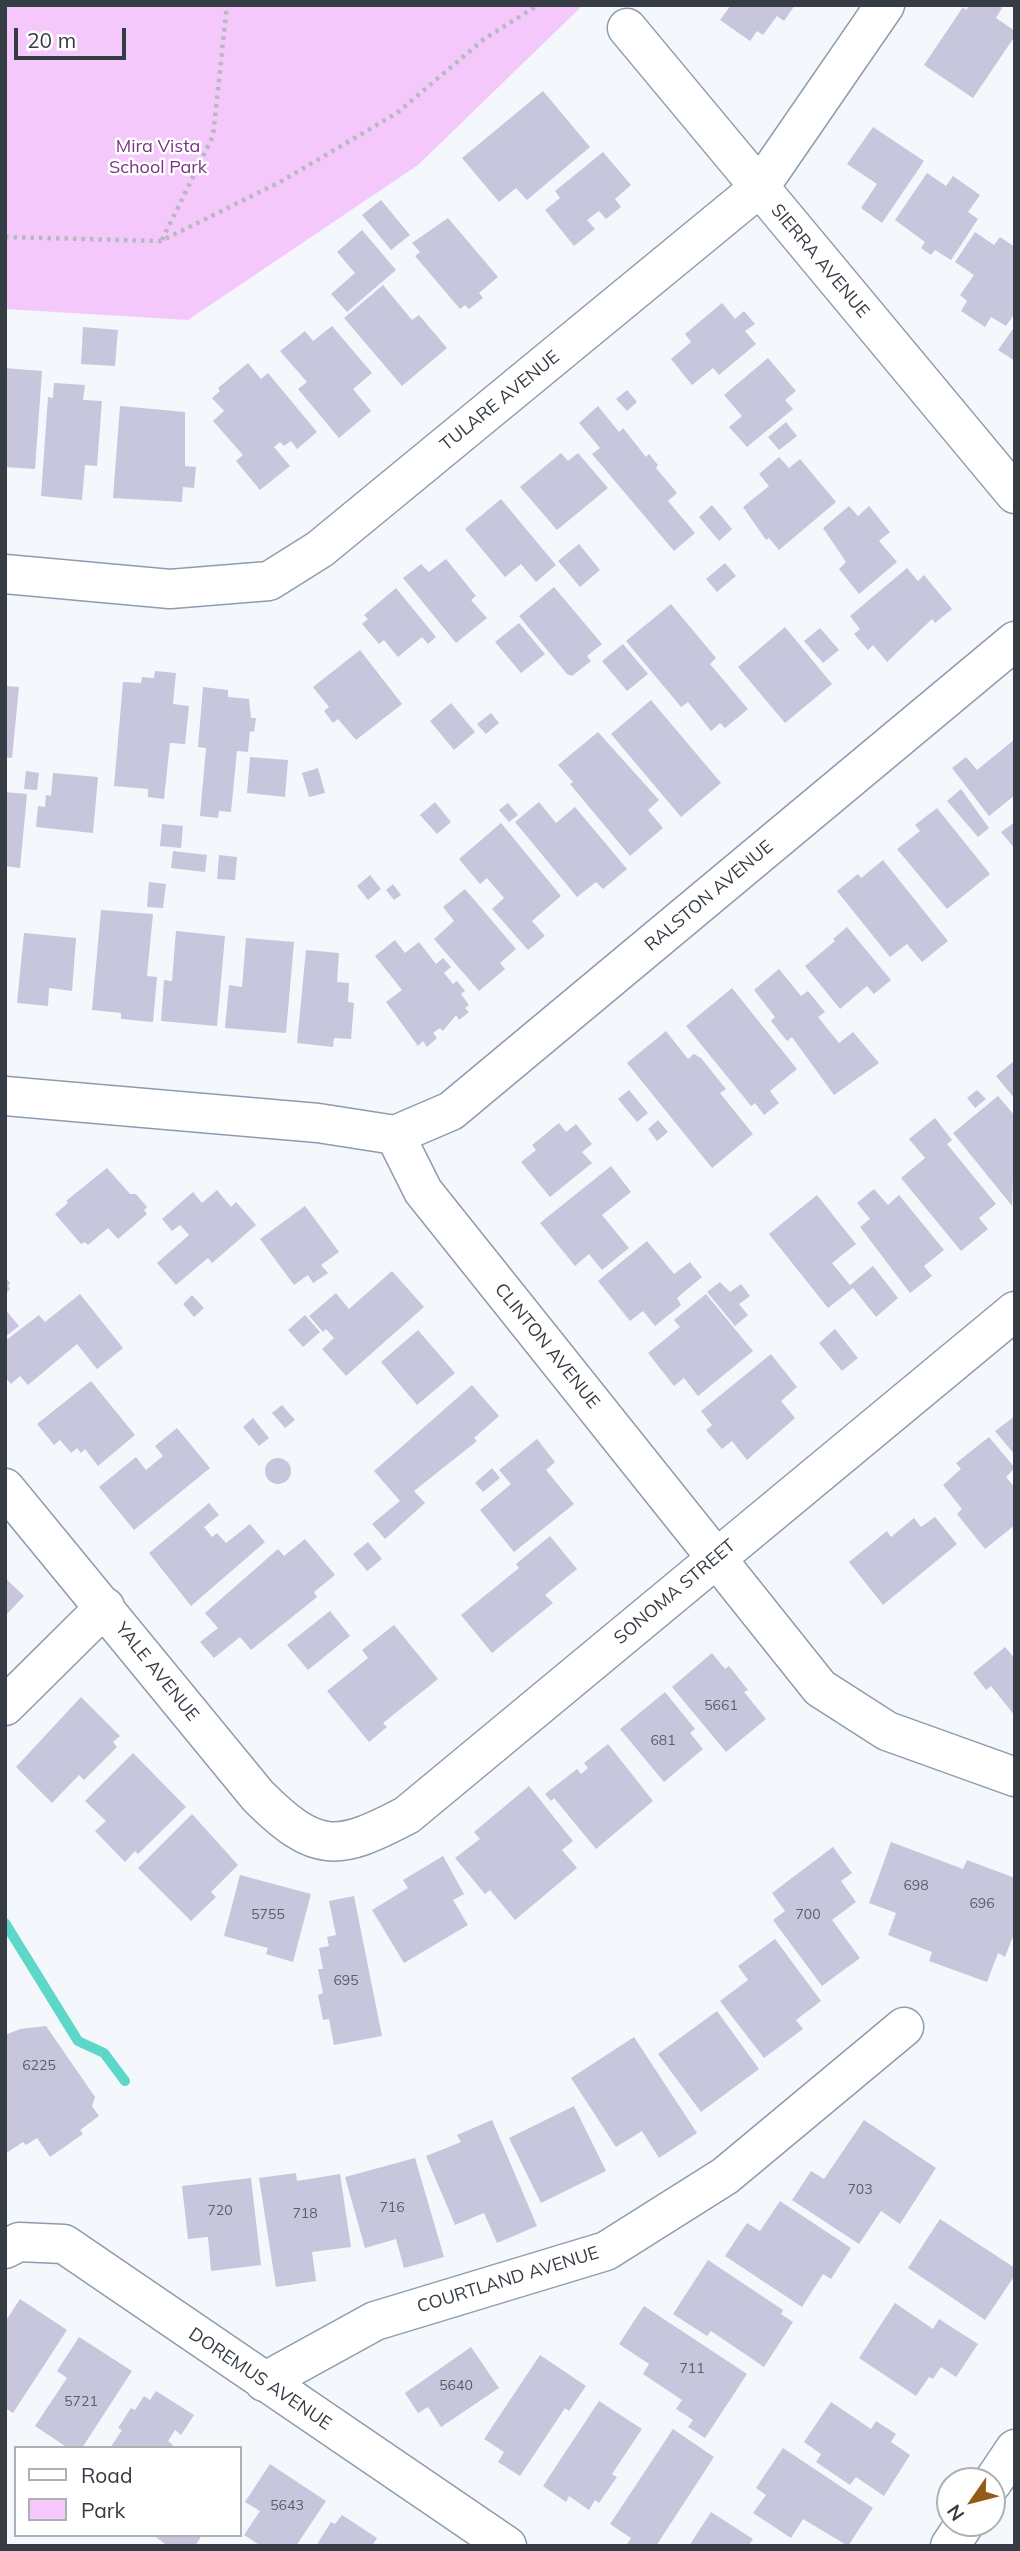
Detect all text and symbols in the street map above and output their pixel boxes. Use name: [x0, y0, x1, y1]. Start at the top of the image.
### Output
scale bar: [18, 14, 130, 58]
text: 20 m: [27, 27, 76, 53]
park label: Mira Vista School Park: [109, 136, 207, 178]
street label: SIERRA AVENUE: [766, 200, 874, 322]
street label: TULARE AVENUE: [436, 346, 564, 456]
street label: RALSTON AVENUE: [641, 836, 777, 956]
street label: CLINTON AVENUE: [490, 1279, 604, 1413]
street label: SONOMA STREET: [610, 1535, 740, 1649]
street label: YALE AVENUE: [111, 1618, 203, 1726]
house number: 5661: [704, 1698, 738, 1714]
house number: 681: [650, 1733, 676, 1749]
house number: 698: [903, 1878, 929, 1894]
house number: 696: [969, 1896, 995, 1912]
house number: 5755: [251, 1907, 285, 1923]
house number: 700: [795, 1907, 821, 1923]
house number: 695: [333, 1973, 359, 1989]
house number: 6225: [22, 2058, 56, 2074]
house number: 703: [847, 2182, 873, 2198]
house number: 716: [379, 2200, 405, 2216]
house number: 720: [207, 2203, 233, 2219]
house number: 718: [292, 2206, 318, 2222]
street label: COURTLAND AVENUE: [415, 2242, 601, 2318]
street label: DOREMUS AVENUE: [185, 2323, 335, 2435]
house number: 711: [679, 2361, 705, 2377]
house number: 5640: [439, 2378, 473, 2394]
house number: 5721: [64, 2394, 98, 2410]
legend: [14, 2446, 242, 2537]
text: Road: [81, 2462, 132, 2488]
north arrow: [936, 2467, 1006, 2537]
text: Park: [81, 2497, 125, 2523]
house number: 5643: [270, 2498, 304, 2514]
text: N: [941, 2500, 969, 2526]

